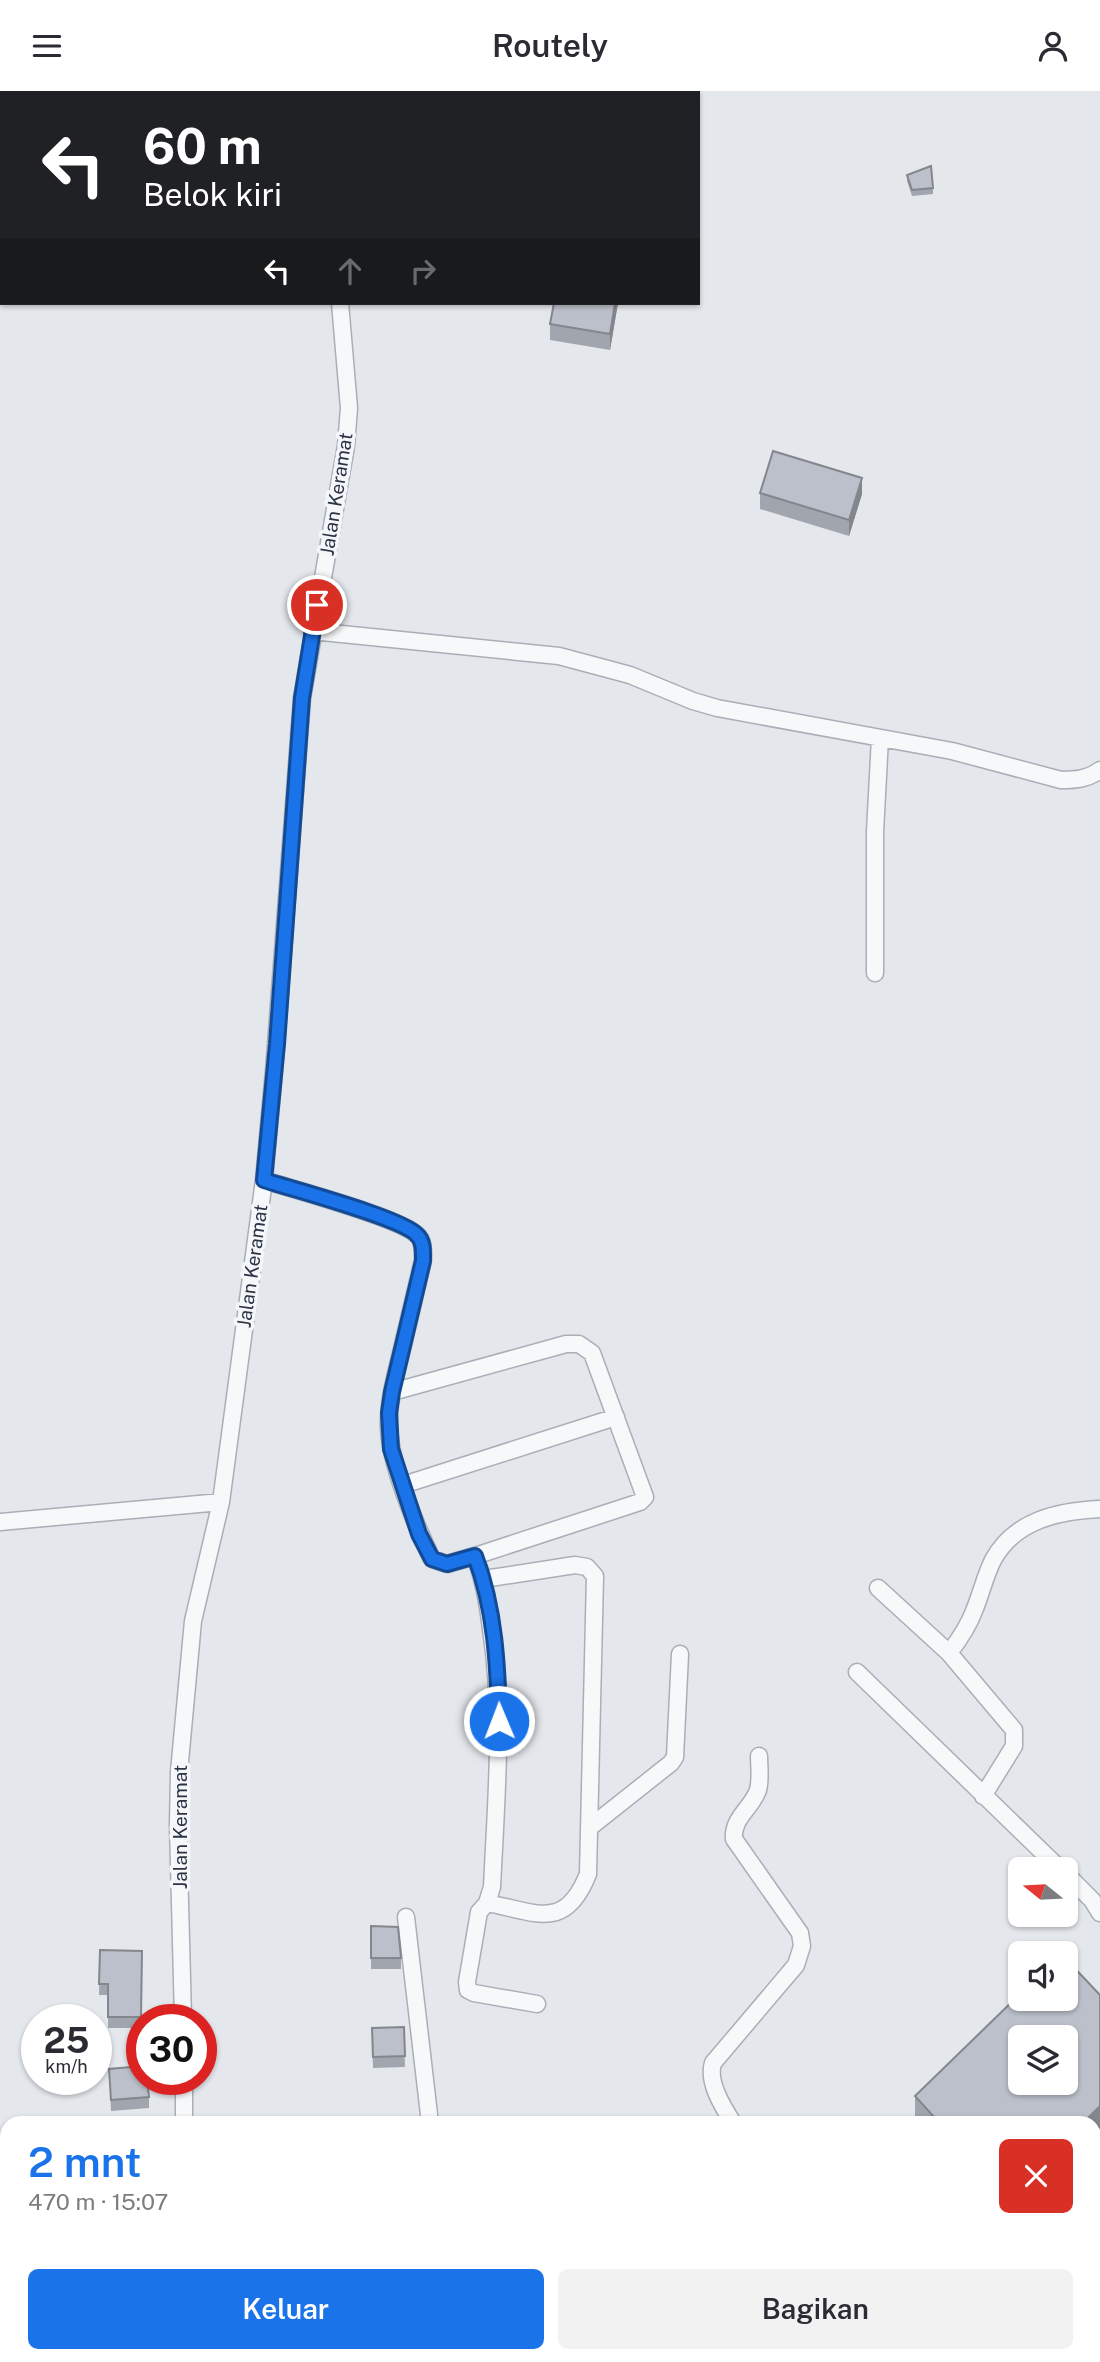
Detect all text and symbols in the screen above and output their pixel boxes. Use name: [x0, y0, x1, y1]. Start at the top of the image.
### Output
icon: menu: [28, 27, 66, 65]
text: Routely: [492, 27, 608, 64]
icon: person: [1034, 27, 1072, 65]
text: 60 m: [143, 117, 262, 175]
icon: left: [28, 119, 119, 210]
text: Belok kiri: [143, 176, 282, 213]
icon: left: [258, 252, 296, 290]
icon: ahead: [331, 252, 369, 290]
icon: right: [404, 252, 442, 290]
street label: Jalan Keramat: [315, 431, 357, 557]
pin: [287, 575, 347, 635]
icon: arrive: [298, 586, 336, 624]
street label: Jalan Keramat: [232, 1203, 272, 1329]
position arrow: [462, 1684, 536, 1758]
street label: Jalan Keramat: [169, 1765, 191, 1889]
north arrow: [1008, 1857, 1078, 1927]
map controls: [1008, 1857, 1078, 2095]
button: sound: [1008, 1941, 1078, 2011]
speed limit sign: 30: [126, 2004, 217, 2095]
text: 25: [44, 2020, 89, 2061]
button: layers: [1008, 2025, 1078, 2095]
text: km/h: [45, 2056, 88, 2077]
text: 2 mnt: [28, 2137, 142, 2186]
button: close: [999, 2139, 1073, 2213]
text: 470 m · 15:07: [28, 2188, 168, 2215]
button: Keluar: [28, 2269, 544, 2349]
button: Bagikan: [558, 2269, 1073, 2349]

